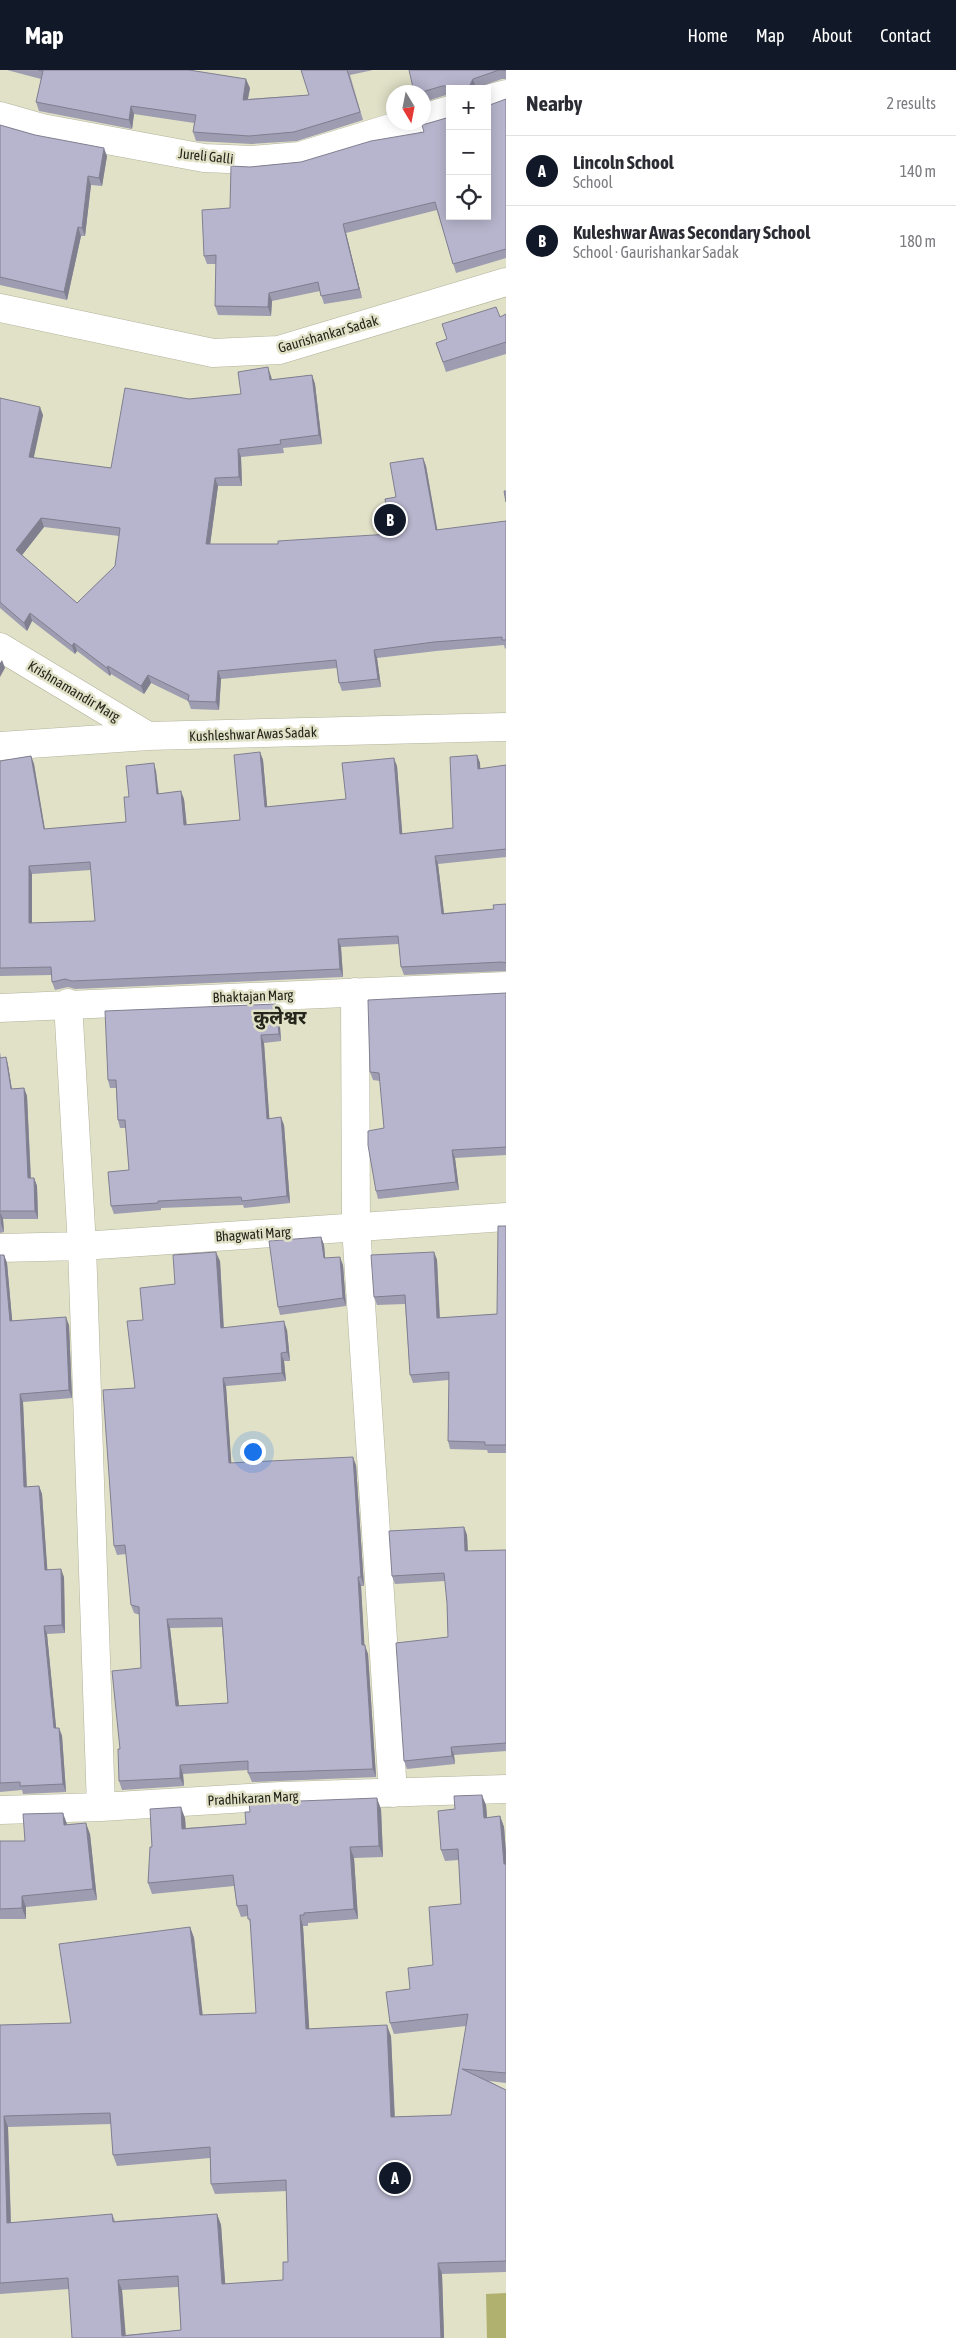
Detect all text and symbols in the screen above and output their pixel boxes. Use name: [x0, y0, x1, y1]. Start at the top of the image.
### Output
text: Map: [25, 22, 64, 49]
text: Home: [688, 25, 728, 46]
text: Map: [756, 25, 785, 46]
text: About: [813, 25, 852, 46]
text: Contact: [880, 25, 931, 46]
north arrow: [386, 85, 431, 130]
map controls: [446, 85, 491, 220]
button: +: [446, 85, 491, 130]
text: Nearby: [526, 91, 582, 115]
text: 2 results: [886, 94, 936, 112]
button: −: [446, 130, 491, 175]
street label: Jureli Galli: [178, 145, 234, 167]
text: Lincoln School: [573, 151, 674, 173]
text: A: [538, 162, 546, 180]
text: 140 m: [900, 162, 936, 180]
text: School: [573, 173, 613, 191]
button: locate: [446, 175, 491, 220]
text: Kuleshwar Awas Secondary School: [573, 221, 810, 243]
text: B: [538, 232, 546, 250]
text: 180 m: [900, 232, 936, 250]
text: School · Gaurishankar Sadak: [573, 243, 739, 261]
street label: Gaurishankar Sadak: [276, 312, 380, 356]
pin: B: [374, 501, 406, 539]
street label: Krishnamandir Marg: [25, 657, 123, 725]
street label: Kushleshwar Awas Sadak: [189, 724, 317, 744]
street label: Bhaktajan Marg: [212, 987, 294, 1005]
district label: कुलेश्वर: [254, 1006, 307, 1030]
street label: Bhagwati Marg: [215, 1223, 291, 1245]
your location: [240, 1439, 266, 1465]
street label: Pradhikaran Marg: [207, 1788, 299, 1808]
pin: A: [379, 2159, 411, 2197]

